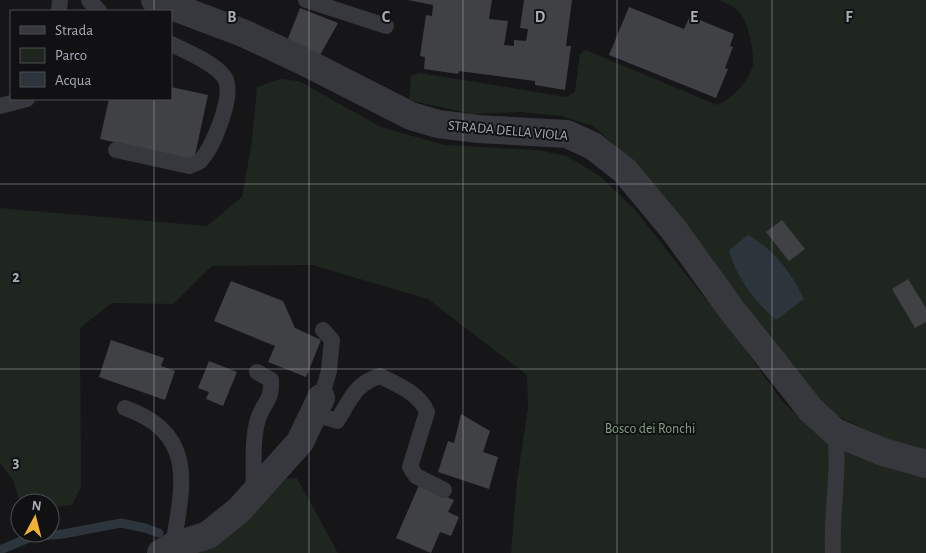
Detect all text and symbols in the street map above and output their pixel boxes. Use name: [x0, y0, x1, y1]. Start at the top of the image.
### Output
text: B: [227, 9, 237, 25]
text: C: [382, 9, 391, 25]
text: D: [535, 9, 546, 25]
text: E: [690, 9, 698, 25]
text: F: [845, 9, 853, 25]
legend: [10, 10, 172, 100]
text: Strada: [55, 23, 93, 38]
text: Parco: [55, 48, 87, 63]
text: Acqua: [55, 73, 91, 88]
street label: STRADA DELLA VIOLA: [447, 119, 569, 143]
text: 2: [12, 269, 20, 285]
park label: Bosco dei Ronchi: [605, 422, 695, 436]
text: 3: [13, 454, 20, 470]
north arrow: [10, 493, 60, 543]
text: N: [31, 499, 42, 514]

